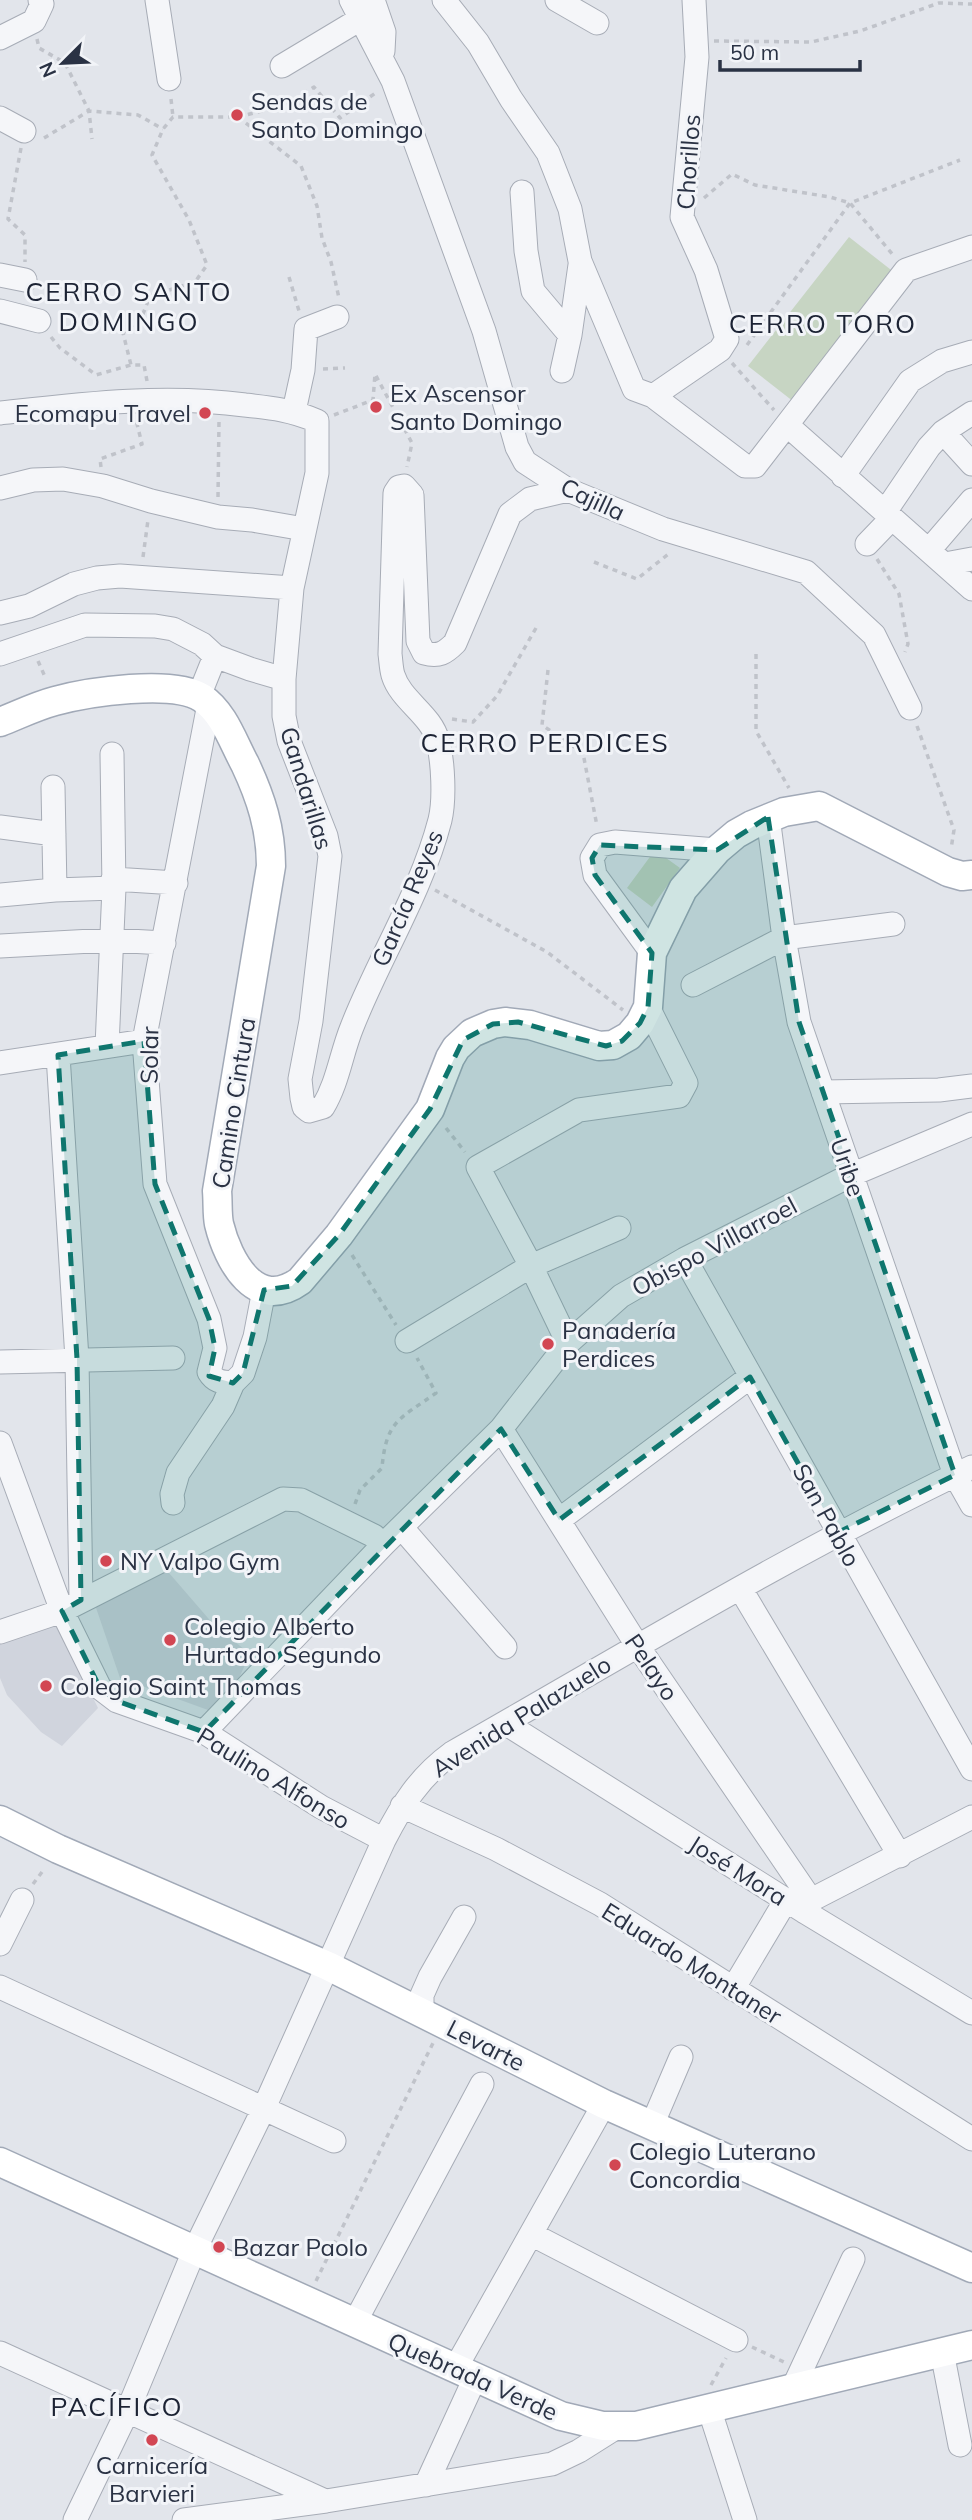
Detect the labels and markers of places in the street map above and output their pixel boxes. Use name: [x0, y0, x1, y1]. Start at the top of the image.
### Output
place label: Sendas de Santo Domingo: [251, 86, 423, 144]
marker: Sendas de Santo Domingo: [229, 107, 245, 123]
place label: Ex Ascensor Santo Domingo: [390, 378, 562, 436]
place label: Ecomapu Travel: [15, 398, 191, 428]
marker: Ex Ascensor Santo Domingo: [368, 399, 384, 415]
marker: Ecomapu Travel: [197, 405, 213, 421]
place label: Panadería Perdices: [562, 1315, 676, 1373]
marker: Panadería Perdices: [540, 1336, 556, 1352]
place label: NY Valpo Gym: [120, 1546, 280, 1576]
marker: NY Valpo Gym: [98, 1553, 114, 1569]
place label: Colegio Alberto Hurtado Segundo: [184, 1611, 381, 1669]
marker: Colegio Alberto Hurtado Segundo: [162, 1632, 178, 1648]
place label: Colegio Saint Thomas: [60, 1671, 302, 1701]
marker: Colegio Saint Thomas: [38, 1678, 54, 1694]
place label: Colegio Luterano Concordia: [629, 2136, 816, 2194]
marker: Colegio Luterano Concordia: [607, 2157, 623, 2173]
place label: Bazar Paolo: [233, 2232, 368, 2262]
marker: Bazar Paolo: [211, 2239, 227, 2255]
marker: Carnicería Barvieri: [144, 2432, 160, 2448]
place label: Carnicería Barvieri: [96, 2450, 208, 2508]

